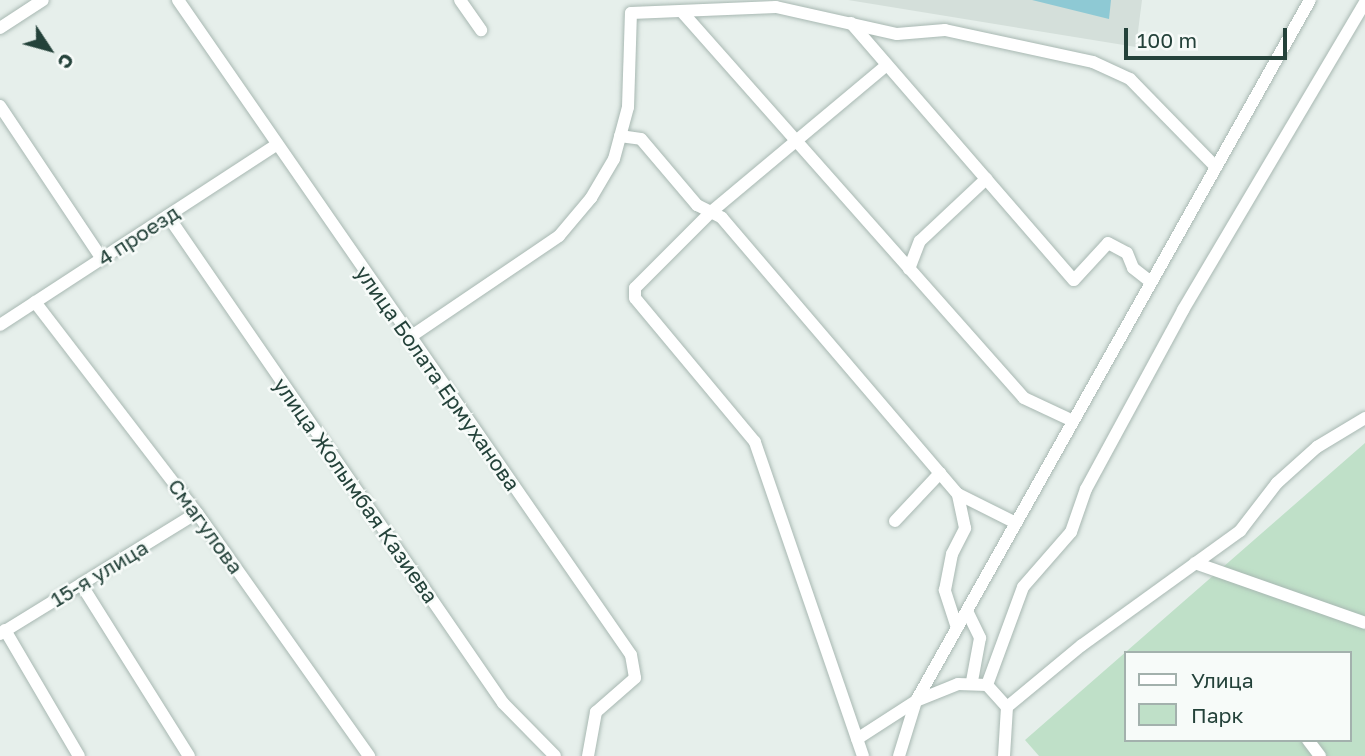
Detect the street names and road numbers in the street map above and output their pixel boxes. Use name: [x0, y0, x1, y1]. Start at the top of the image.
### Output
street label: 4 проезд: [93, 199, 183, 271]
street label: улица Болата Ермуханова: [350, 261, 526, 495]
street label: улица Жолымбая Казиева: [268, 372, 444, 608]
street label: Смагулова: [163, 474, 249, 578]
street label: 15-я улица: [46, 534, 152, 612]

